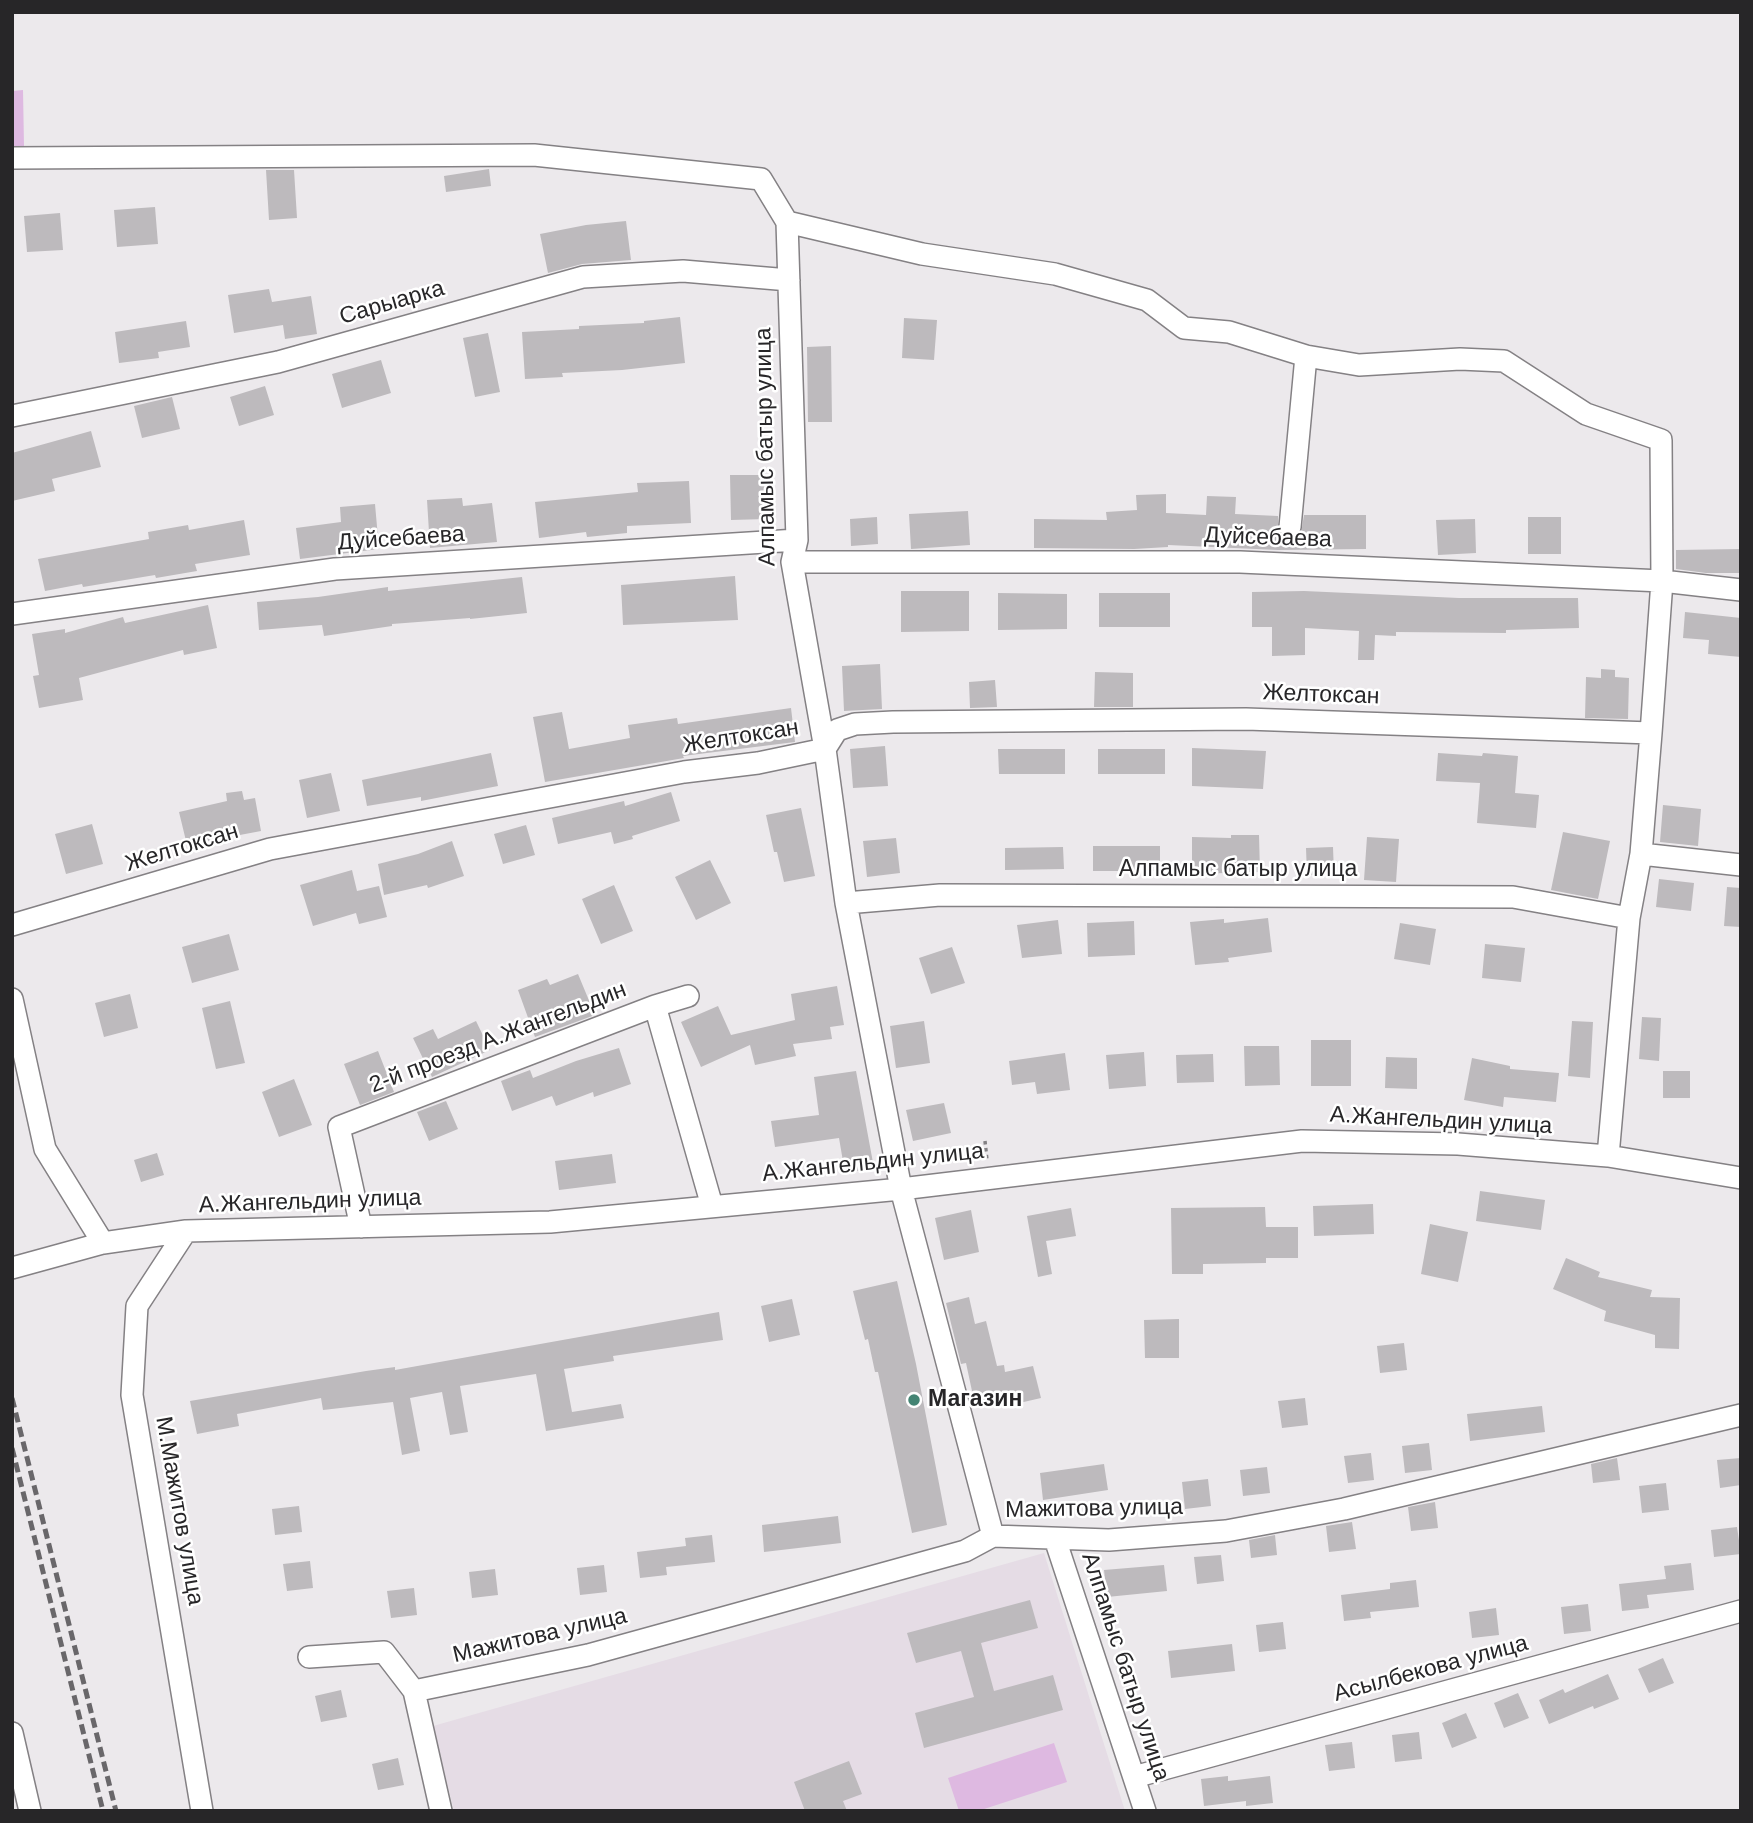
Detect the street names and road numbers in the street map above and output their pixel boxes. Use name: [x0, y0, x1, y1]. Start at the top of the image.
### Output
street label: Сарыарка: [336, 275, 448, 331]
street label: Алпамыс батыр улица: [750, 327, 782, 567]
street label: Дуйсебаева: [336, 521, 466, 557]
street label: Дуйсебаева: [1204, 522, 1332, 554]
street label: Желтоксан: [1262, 679, 1380, 711]
street label: Желтоксан: [681, 714, 801, 760]
street label: Желтоксан: [122, 818, 242, 878]
street label: Алпамыс батыр улица: [1119, 856, 1357, 884]
street label: 2-й проезд А.Жангельдин: [366, 976, 630, 1100]
street label: А.Жангельдин улица: [1329, 1101, 1553, 1141]
street label: А.Жангельдин улица: [761, 1138, 985, 1188]
street label: А.Жангельдин улица: [198, 1184, 422, 1220]
street label: М.Мажитов улица: [149, 1415, 209, 1607]
street label: Мажитова улица: [1005, 1494, 1183, 1524]
street label: Алпамыс батыр улица: [1075, 1549, 1175, 1785]
street label: Мажитова улица: [450, 1603, 630, 1669]
street label: Асылбекова улица: [1331, 1630, 1531, 1708]

